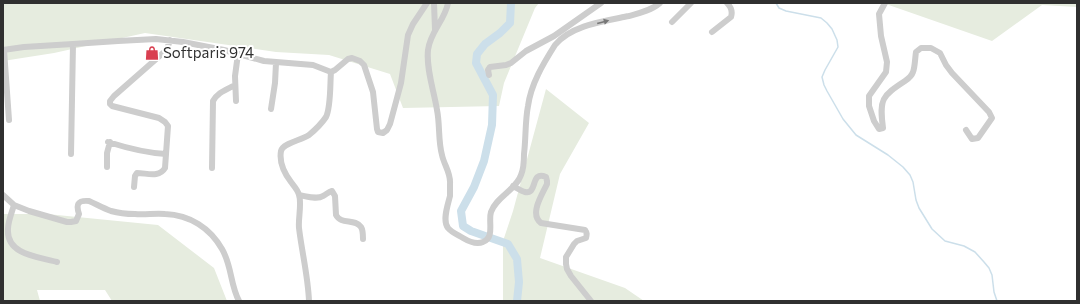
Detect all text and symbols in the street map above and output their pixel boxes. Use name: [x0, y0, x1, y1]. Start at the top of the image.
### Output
one-way arrow: [597, 19, 609, 25]
place label: Softparis 974: [163, 43, 254, 61]
shop icon: Softparis 974: [144, 45, 160, 61]

